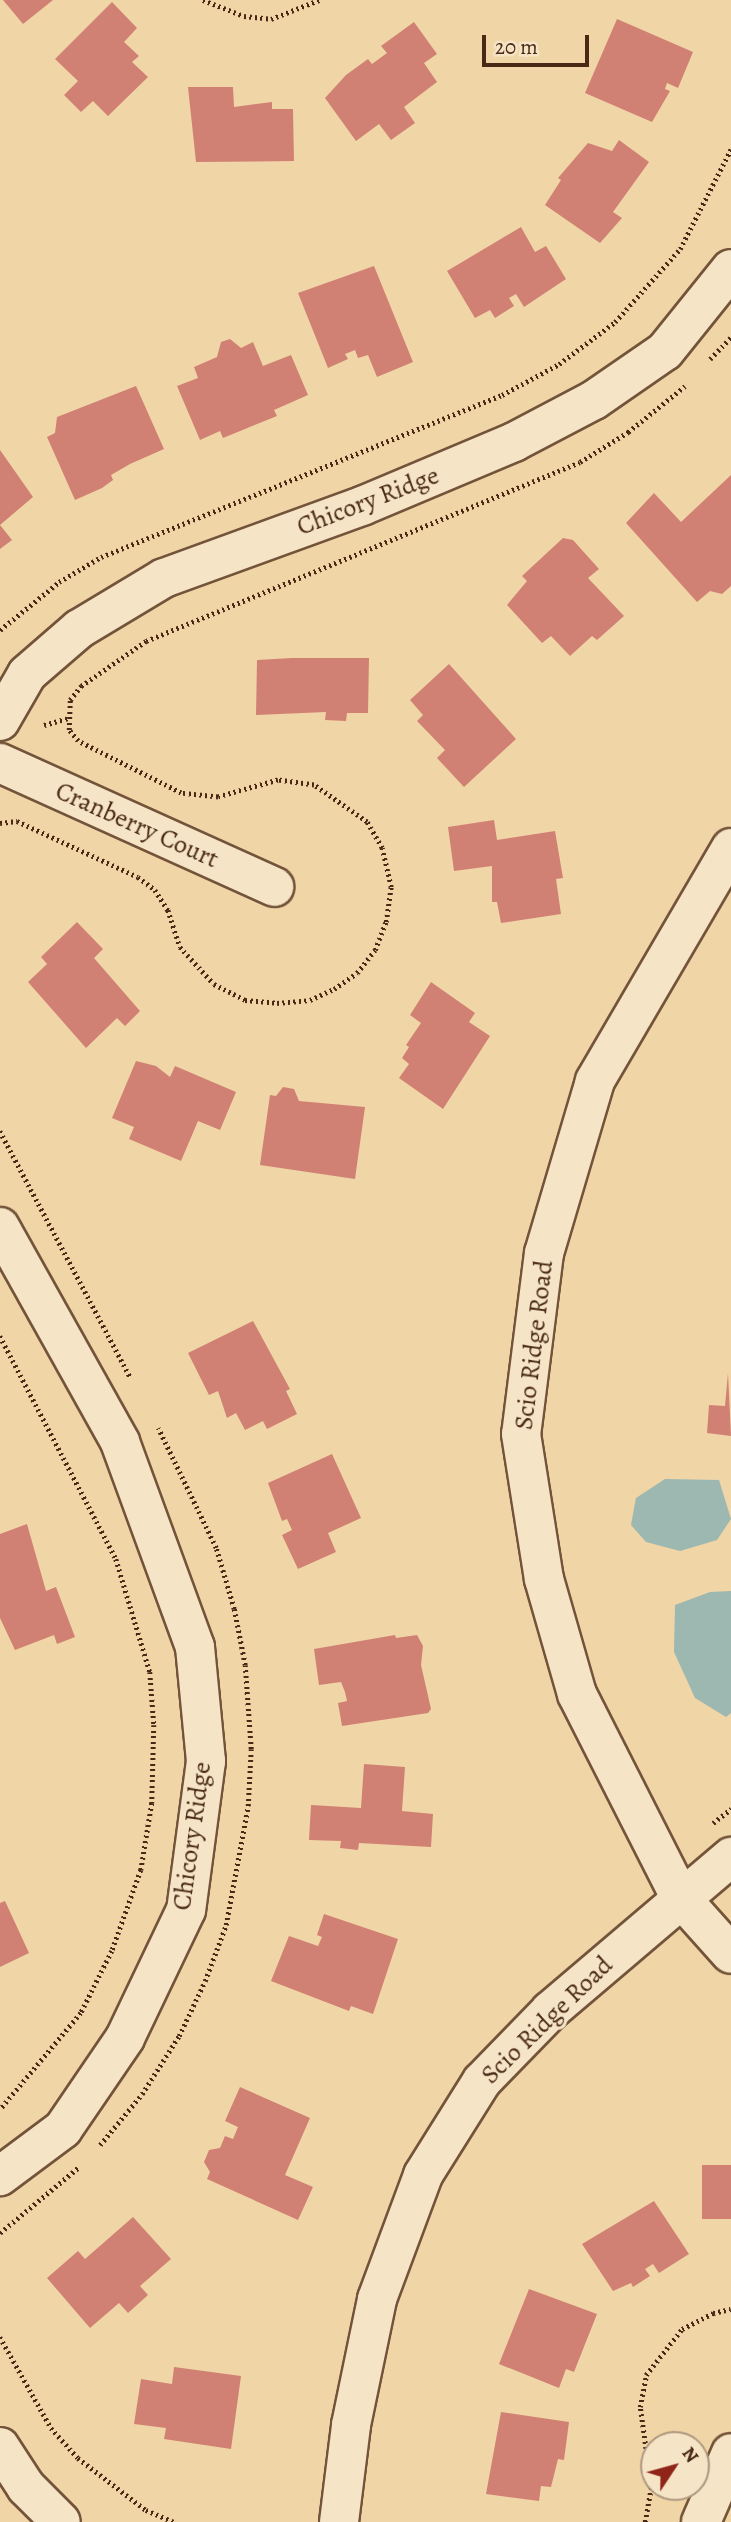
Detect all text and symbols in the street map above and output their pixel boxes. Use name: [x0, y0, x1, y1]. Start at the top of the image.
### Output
scale bar: [486, 21, 593, 65]
text: 20 m: [495, 33, 538, 61]
street label: Chicory Ridge: [293, 460, 443, 542]
street label: Cranberry Court: [51, 775, 223, 875]
street label: Scio Ridge Road: [508, 1258, 560, 1432]
street label: Chicory Ridge: [166, 1760, 218, 1912]
street label: Scio Ridge Road: [475, 1950, 619, 2090]
north arrow: [640, 2431, 710, 2501]
text: N: [676, 2442, 705, 2468]

